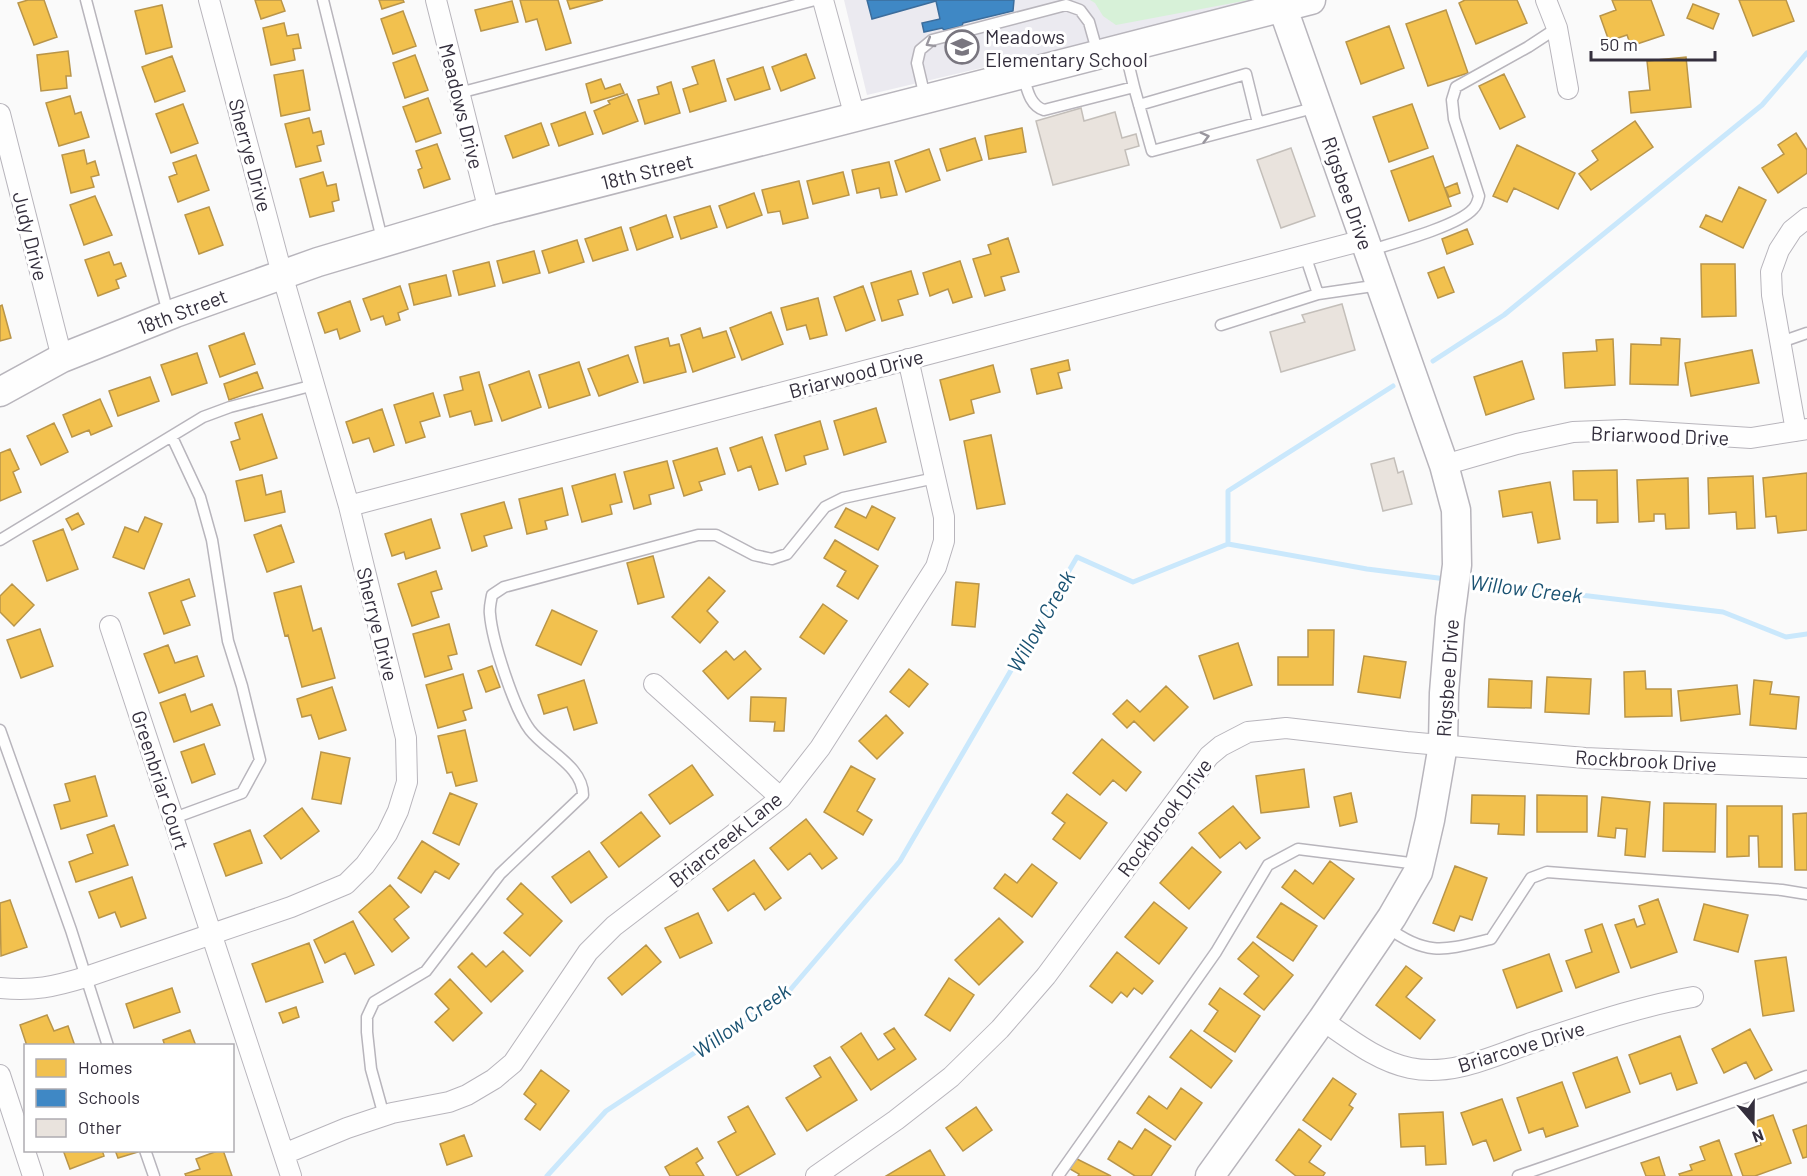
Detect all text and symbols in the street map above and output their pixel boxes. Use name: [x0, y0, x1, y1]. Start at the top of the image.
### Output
place label: Meadows Elementary School: [985, 24, 1148, 71]
scale bar: [1591, 24, 1716, 62]
school or university icon: Meadows Elementary School: [944, 29, 980, 65]
text: 50 m: [1600, 33, 1638, 55]
one-way arrow: [926, 36, 936, 48]
street label: Meadows Drive: [435, 41, 489, 171]
street label: Sherrye Drive: [224, 96, 278, 214]
one-way arrow: [1200, 131, 1210, 144]
street label: Rigsbee Drive: [1317, 133, 1379, 253]
street label: 18th Street: [598, 148, 696, 194]
street label: Judy Drive: [8, 189, 54, 283]
street label: 18th Street: [134, 283, 230, 339]
street label: Briarwood Drive: [786, 344, 926, 402]
street label: Briarwood Drive: [1590, 421, 1730, 449]
street label: Sherrye Drive: [352, 565, 404, 683]
water label: Willow Creek: [1001, 565, 1080, 676]
water label: Willow Creek: [1468, 569, 1585, 607]
street label: Rigsbee Drive: [1431, 618, 1463, 738]
street label: Greenbriar Court: [127, 707, 195, 853]
street label: Rockbrook Drive: [1574, 744, 1718, 776]
street label: Rockbrook Drive: [1112, 753, 1216, 881]
street label: Briarcreek Lane: [664, 786, 786, 892]
water label: Willow Creek: [687, 977, 795, 1063]
street label: Briarcove Drive: [1455, 1015, 1587, 1077]
legend: [24, 1044, 234, 1152]
text: Homes: [78, 1056, 132, 1078]
text: Schools: [78, 1086, 140, 1108]
north arrow: [1723, 1092, 1783, 1152]
text: Other: [78, 1116, 122, 1138]
text: N: [1750, 1126, 1767, 1147]

